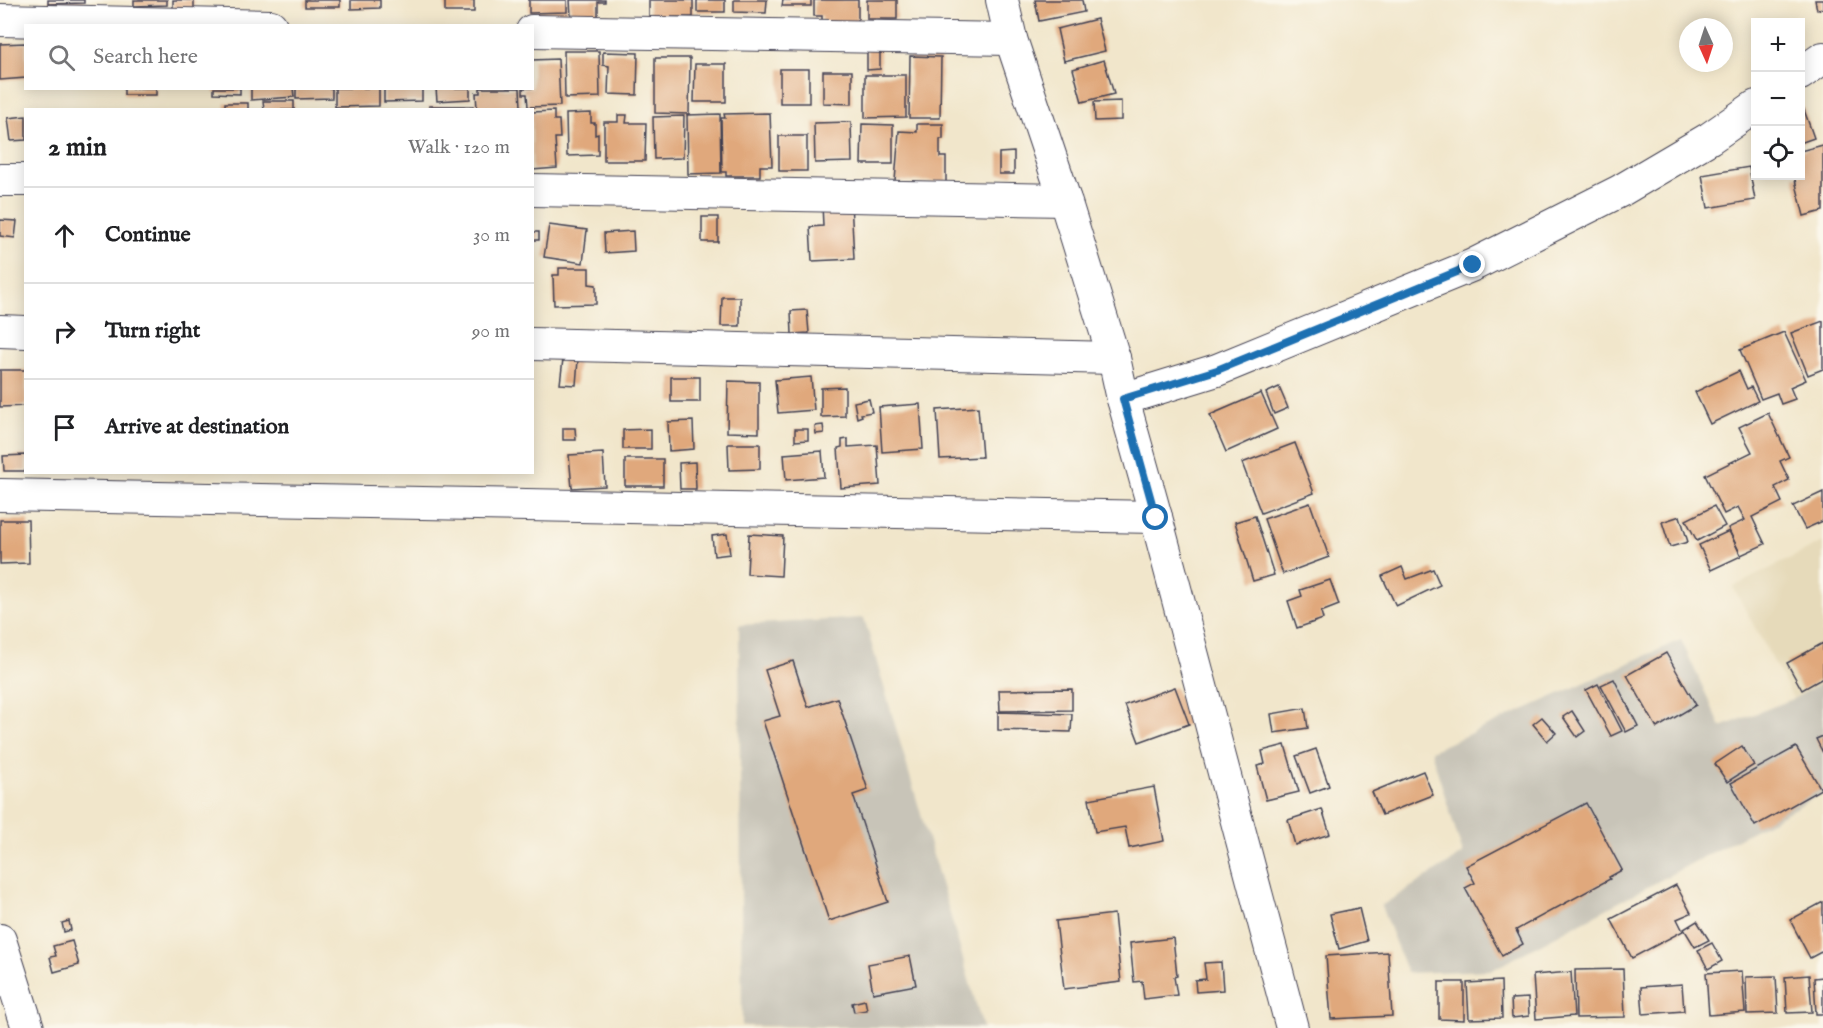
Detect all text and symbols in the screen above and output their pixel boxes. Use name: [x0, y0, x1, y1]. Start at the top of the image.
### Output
north arrow: [1679, 18, 1733, 72]
map controls: [1751, 18, 1805, 180]
button: +: [1751, 18, 1805, 72]
search box: [24, 24, 534, 90]
icon: search: [45, 41, 78, 74]
text: Search here: [93, 43, 198, 71]
button: −: [1751, 72, 1805, 126]
button: locate: [1751, 126, 1805, 180]
text: 2 min: [48, 131, 107, 164]
text: Walk · 120 m: [408, 135, 510, 160]
icon: ahead: [48, 219, 81, 252]
text: Continue: [105, 221, 191, 249]
text: 30 m: [473, 223, 510, 248]
route end: [1459, 251, 1485, 277]
icon: right: [48, 315, 81, 348]
text: Turn right: [105, 317, 200, 345]
text: 90 m: [472, 319, 510, 344]
icon: arrive: [48, 411, 81, 444]
text: Arrive at destination: [105, 413, 289, 441]
route start: [1142, 504, 1168, 530]

